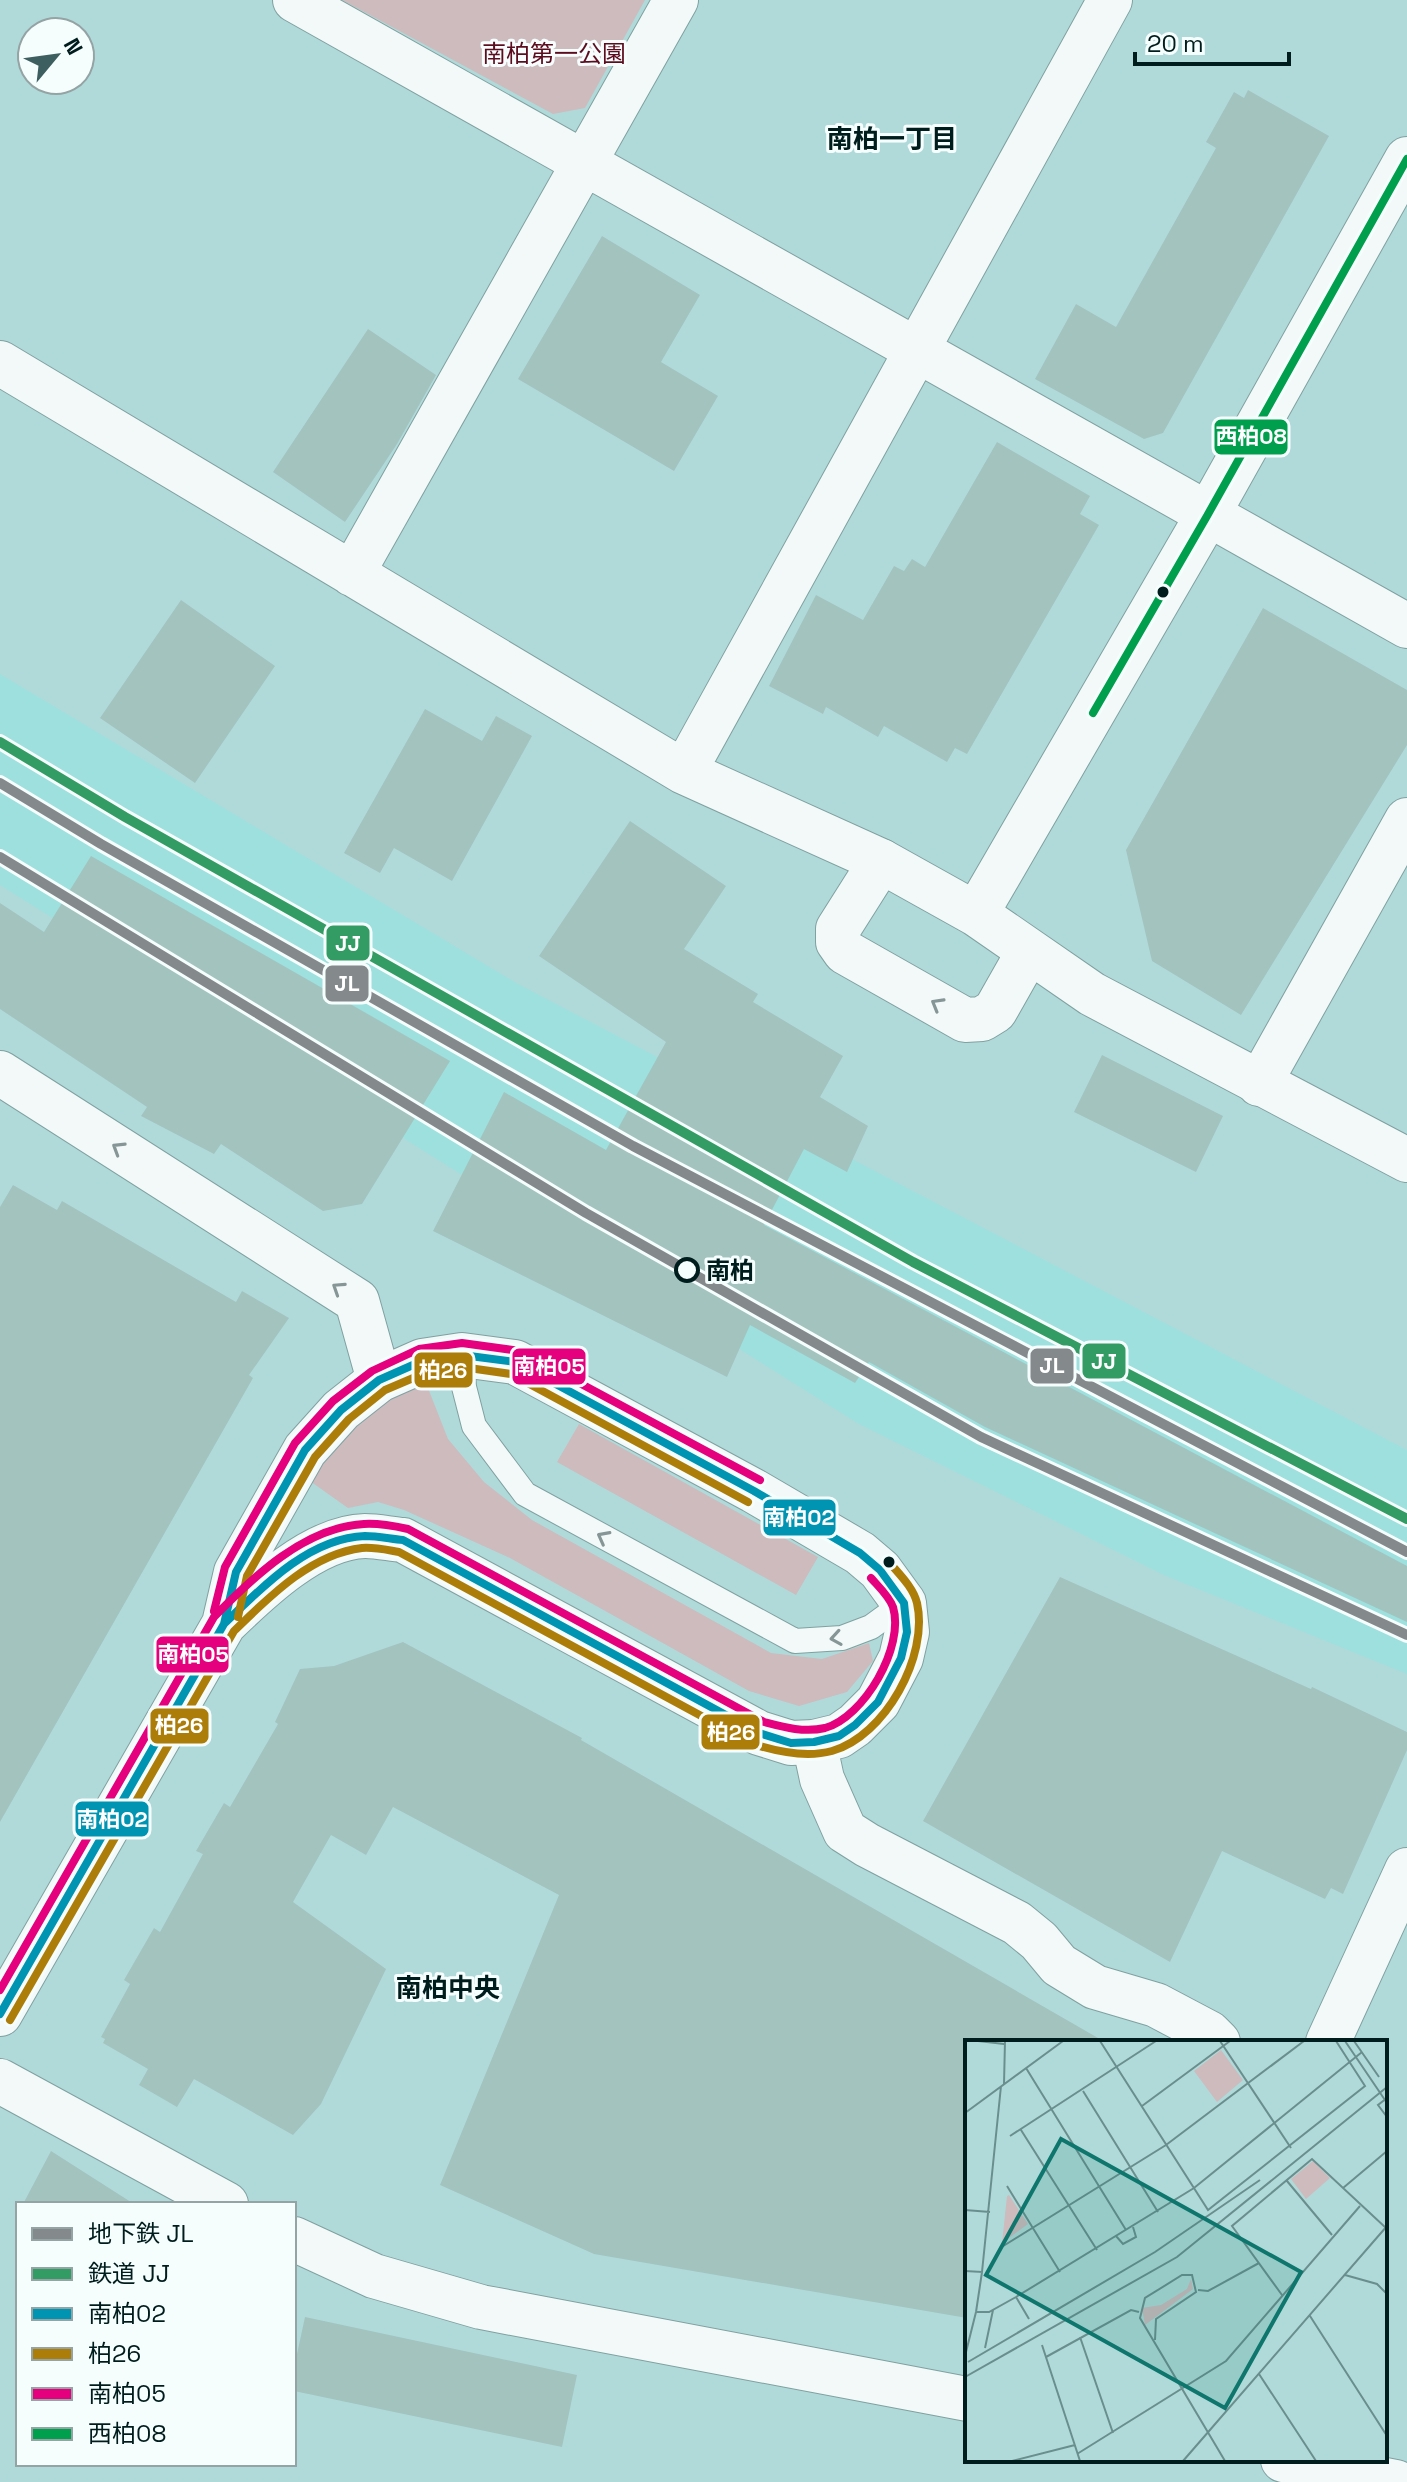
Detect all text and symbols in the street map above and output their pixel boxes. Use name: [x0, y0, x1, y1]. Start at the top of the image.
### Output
north arrow: [16, 16, 96, 96]
scale bar: [1135, 16, 1289, 66]
text: 20 m: [1147, 28, 1204, 59]
text: N: [58, 33, 89, 60]
park label: 南柏第一公園: [482, 38, 626, 69]
district label: 南柏一丁目: [827, 122, 957, 156]
line badge: 西柏08: [1213, 418, 1289, 456]
text: 西柏08: [1215, 422, 1287, 450]
unlabelled marker: [1155, 584, 1171, 600]
line badge: JJ: [325, 924, 371, 962]
text: JJ: [335, 929, 361, 957]
line badge: JL: [324, 964, 370, 1003]
text: JL: [334, 969, 360, 997]
one-way arrow: [931, 998, 945, 1014]
one-way arrow: [112, 1143, 127, 1158]
place label: 南柏: [706, 1255, 754, 1286]
marker: 南柏: [675, 1258, 699, 1282]
one-way arrow: [332, 1282, 346, 1297]
line badge: JJ: [1081, 1342, 1127, 1380]
line badge: 南柏05: [511, 1347, 587, 1386]
line badge: JL: [1029, 1347, 1075, 1385]
text: JJ: [1091, 1347, 1117, 1375]
line badge: 柏26: [413, 1351, 474, 1389]
text: JL: [1039, 1351, 1065, 1379]
text: 南柏05: [513, 1352, 585, 1380]
text: 柏26: [419, 1356, 467, 1384]
line badge: 南柏02: [762, 1498, 837, 1537]
text: 南柏02: [763, 1503, 835, 1531]
one-way arrow: [596, 1531, 611, 1546]
unlabelled marker: [881, 1554, 897, 1570]
one-way arrow: [829, 1628, 843, 1645]
line badge: 南柏05: [155, 1635, 230, 1674]
text: 南柏05: [157, 1640, 229, 1668]
line badge: 柏26: [149, 1707, 210, 1745]
text: 柏26: [155, 1711, 203, 1739]
line badge: 柏26: [700, 1713, 761, 1751]
text: 柏26: [707, 1718, 755, 1746]
line badge: 南柏02: [74, 1800, 150, 1838]
text: 南柏02: [76, 1805, 148, 1833]
district label: 南柏中央: [396, 1971, 500, 2005]
inset map: [965, 2040, 1387, 2462]
legend: [16, 2202, 296, 2466]
text: 地下鉄 JL: [88, 2218, 194, 2249]
text: 鉄道 JJ: [88, 2258, 170, 2289]
text: 南柏02: [88, 2298, 166, 2329]
text: 柏26: [88, 2338, 141, 2369]
text: 南柏05: [88, 2378, 166, 2409]
text: 西柏08: [88, 2418, 166, 2449]

